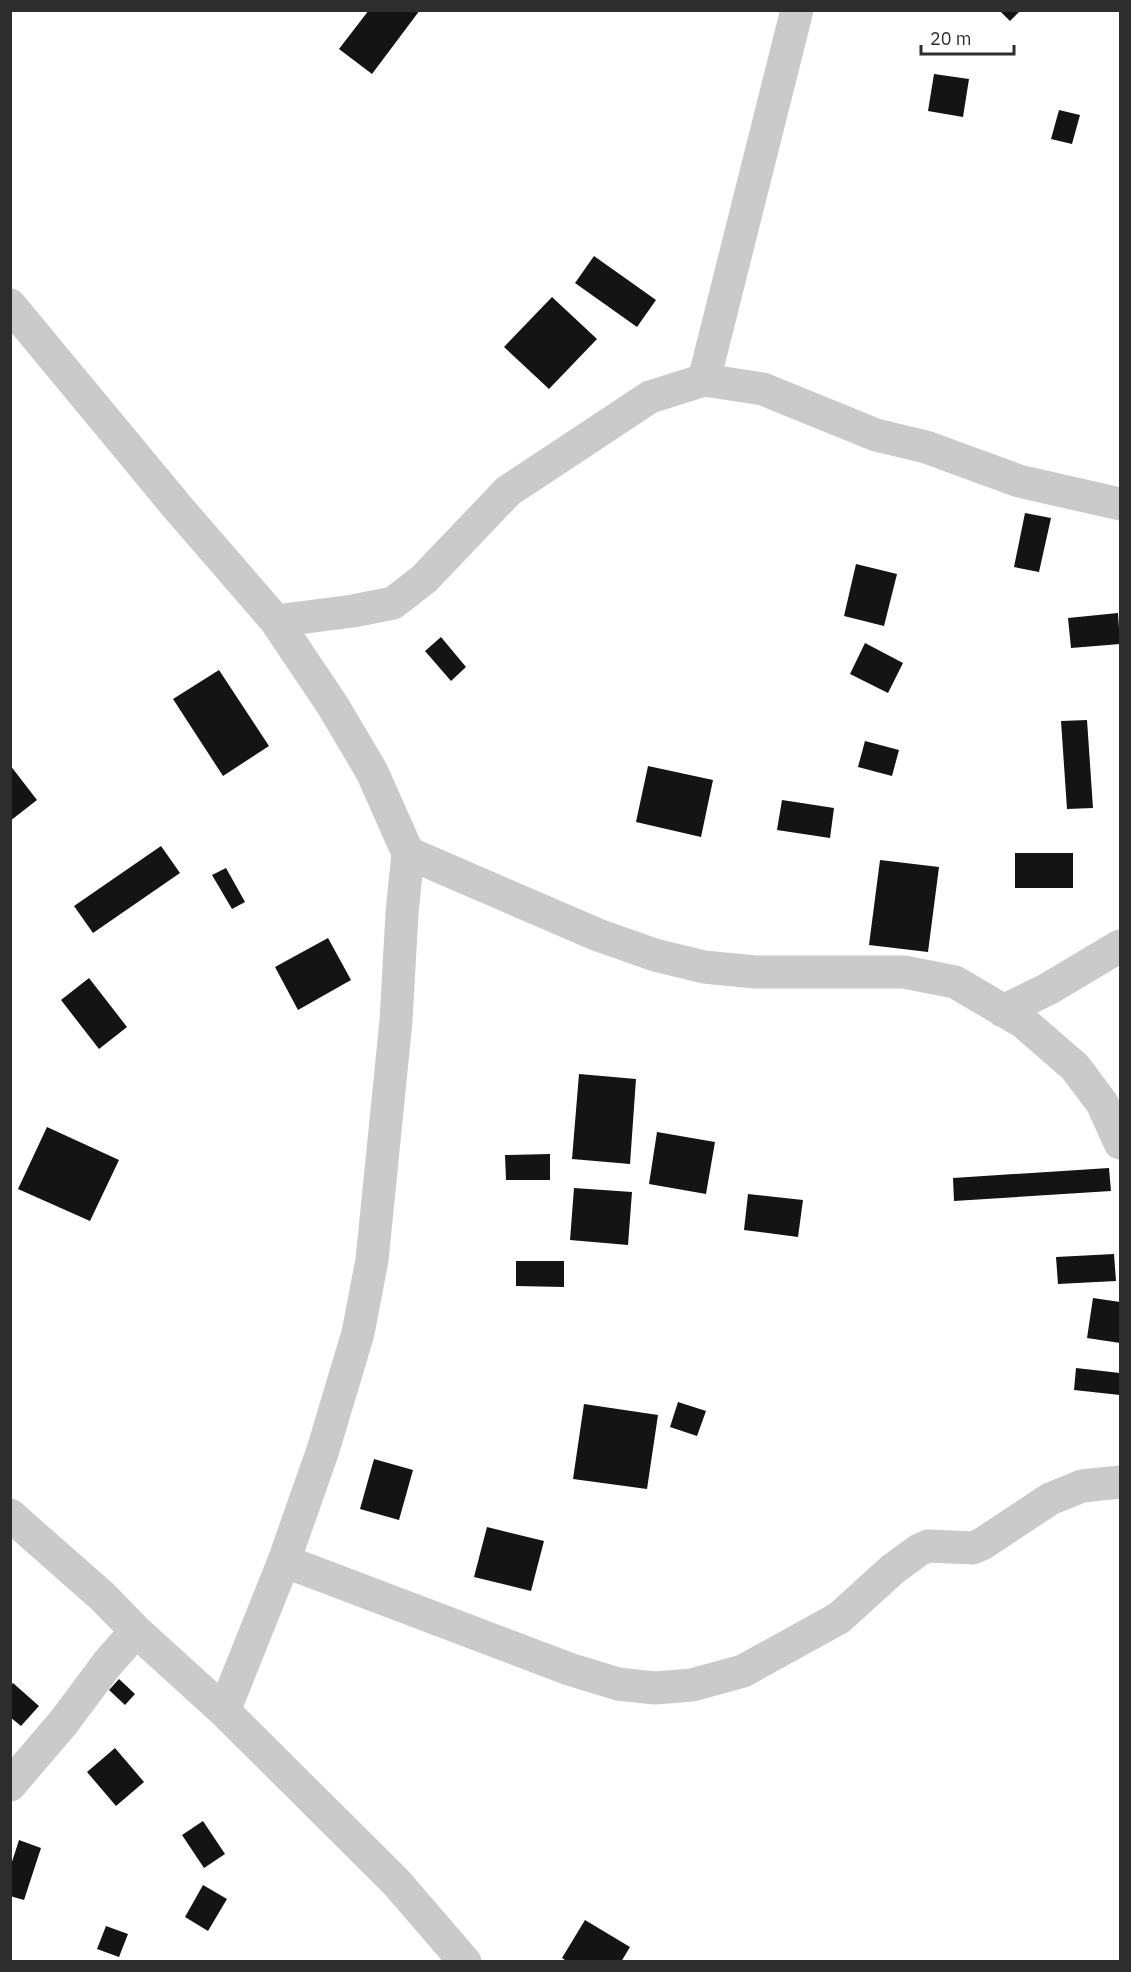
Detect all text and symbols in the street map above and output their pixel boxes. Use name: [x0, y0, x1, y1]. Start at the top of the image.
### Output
scale bar: [921, 18, 1014, 56]
text: 20 m: [930, 27, 972, 50]

